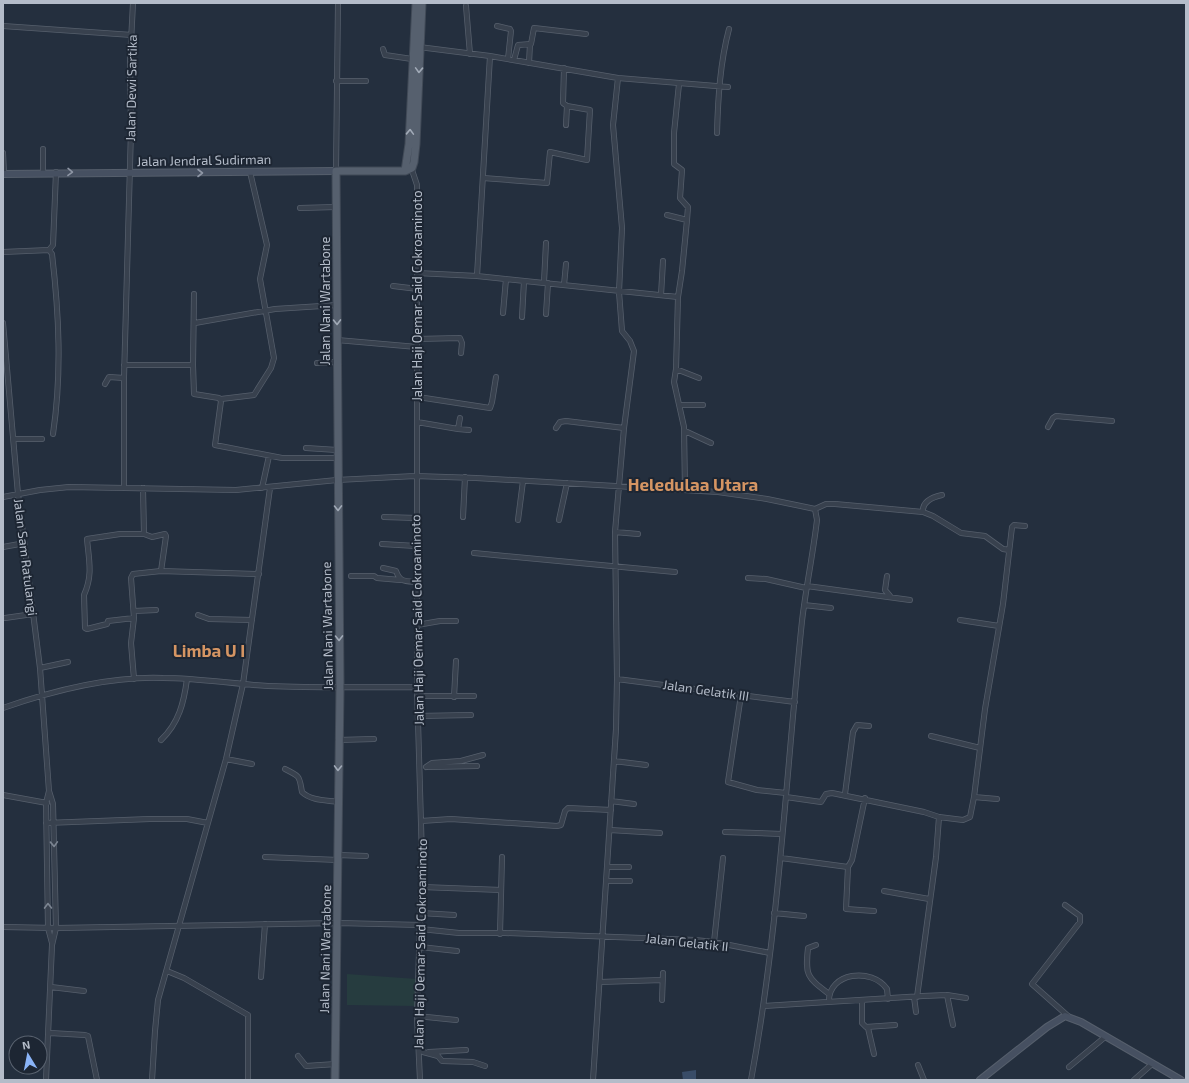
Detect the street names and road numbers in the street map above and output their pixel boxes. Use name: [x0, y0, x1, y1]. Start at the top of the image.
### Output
street label: Jalan Dewi Sartika: [122, 34, 140, 142]
street label: Jalan Jendral Sudirman: [137, 151, 271, 169]
street label: Jalan Haji Oemar Said Cokroaminoto: [409, 190, 425, 402]
street label: Jalan Nani Wartabone: [317, 237, 333, 365]
street label: Jalan Sam Ratulangi: [11, 497, 41, 617]
street label: Jalan Haji Oemar Said Cokroaminoto: [407, 514, 427, 726]
street label: Jalan Nani Wartabone: [318, 561, 336, 691]
street label: Jalan Gelatik III: [662, 676, 750, 704]
street label: Jalan Haji Oemar Said Cokroaminoto: [410, 838, 430, 1050]
street label: Jalan Nani Wartabone: [316, 884, 334, 1014]
street label: Jalan Gelatik II: [645, 930, 729, 954]

